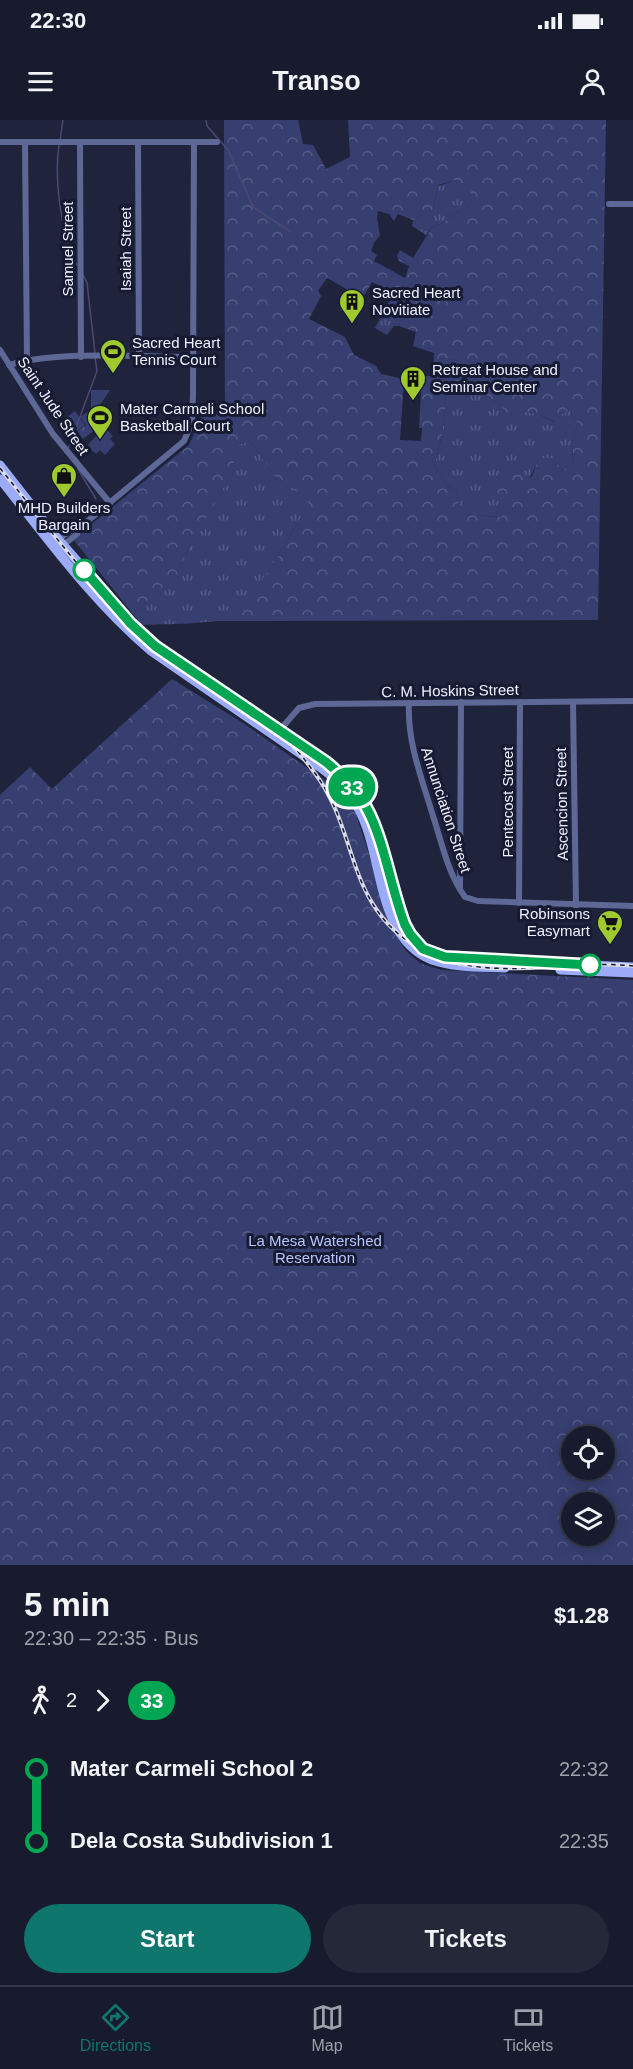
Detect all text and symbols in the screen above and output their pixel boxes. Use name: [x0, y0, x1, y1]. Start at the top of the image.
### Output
text: 22:30: [30, 8, 86, 33]
icon: menu: [24, 65, 57, 98]
icon: person: [576, 65, 609, 98]
text: Transo: [272, 66, 361, 96]
street label: Samuel Street: [59, 201, 76, 297]
street label: Isaiah Street: [117, 206, 134, 291]
place label: Sacred Heart Novitiate: [372, 284, 461, 318]
building icon: Sacred Heart Novitiate: [337, 287, 367, 325]
place label: Sacred Heart Tennis Court: [132, 334, 221, 368]
sports icon: Sacred Heart Tennis Court: [98, 337, 128, 375]
street label: Saint Jude Street: [14, 353, 93, 459]
place label: Retreat House and Seminar Center: [432, 361, 558, 395]
building icon: Retreat House and Seminar Center: [398, 364, 428, 402]
place label: Mater Carmeli School Basketball Court: [120, 400, 264, 434]
sports icon: Mater Carmeli School Basketball Court: [85, 403, 115, 441]
shop icon: MHD Builders Bargain: [49, 461, 79, 499]
place label: MHD Builders Bargain: [18, 499, 110, 533]
unlabelled marker: [73, 559, 95, 581]
street label: C. M. Hoskins Street: [381, 681, 520, 700]
street label: Annunciation Street: [418, 745, 475, 876]
street label: Pentecost Street: [499, 746, 516, 857]
street label: Ascencion Street: [552, 746, 571, 861]
line badge: 33: [325, 768, 379, 806]
text: 33: [340, 776, 364, 799]
place label: Robinsons Easymart: [519, 905, 591, 939]
supermarket icon: Robinsons Easymart: [595, 908, 625, 946]
unlabelled marker: [579, 954, 601, 976]
park label: La Mesa Watershed Reservation: [248, 1232, 382, 1266]
map controls: [561, 1426, 615, 1546]
button: locate: [561, 1426, 615, 1480]
button: layers: [561, 1492, 615, 1546]
text: 5 min: [24, 1586, 110, 1623]
text: $1.28: [554, 1603, 609, 1628]
text: 22:30 – 22:35 · Bus: [24, 1627, 199, 1649]
icon: walk: [24, 1684, 57, 1717]
icon: forward: [86, 1684, 119, 1717]
text: 2: [66, 1689, 77, 1711]
text: 33: [140, 1689, 163, 1712]
text: Mater Carmeli School 2: [70, 1756, 313, 1781]
text: 22:32: [559, 1758, 609, 1780]
text: Dela Costa Subdivision 1: [70, 1828, 333, 1853]
text: 22:35: [559, 1830, 609, 1852]
button: Start: [24, 1904, 311, 1973]
button: Tickets: [323, 1904, 609, 1973]
tab: Directions: [80, 2001, 151, 2055]
tab: Map: [311, 2001, 344, 2055]
tab: Tickets: [503, 2001, 553, 2055]

